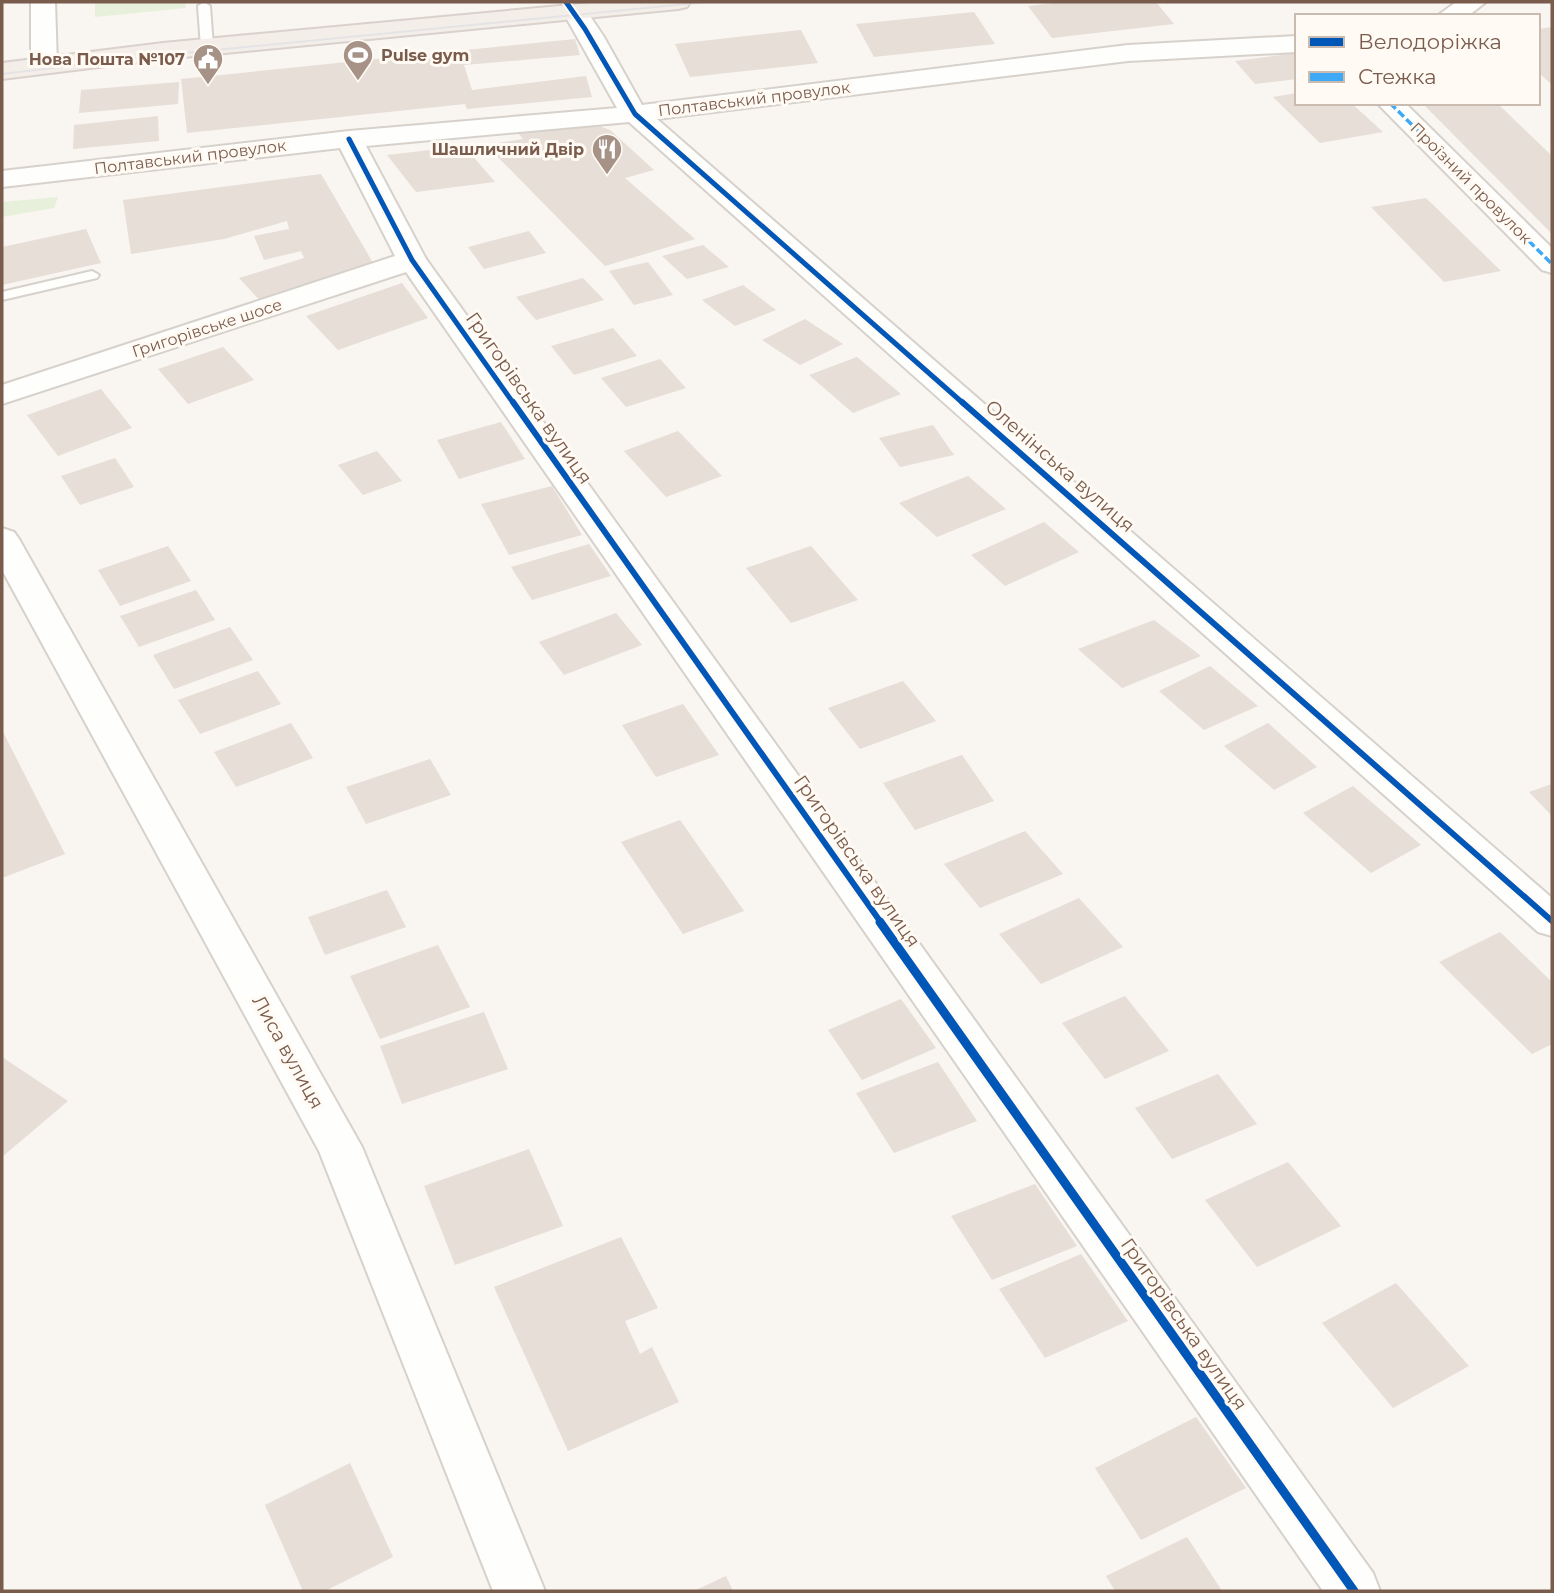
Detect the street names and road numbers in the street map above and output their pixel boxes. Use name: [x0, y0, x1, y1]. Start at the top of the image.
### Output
street label: Полтавський провулок: [657, 78, 852, 120]
street label: Проїзний провулок: [1406, 118, 1536, 248]
street label: Полтавський провулок: [93, 136, 288, 178]
street label: Григорівське шосе: [130, 295, 284, 361]
street label: Григорівська вулиця: [461, 308, 597, 488]
street label: Оленінська вулиця: [981, 395, 1139, 537]
street label: Григорівська вулиця: [789, 771, 925, 951]
street label: Лиса вулиця: [247, 991, 329, 1113]
street label: Григорівська вулиця: [1116, 1234, 1252, 1414]

